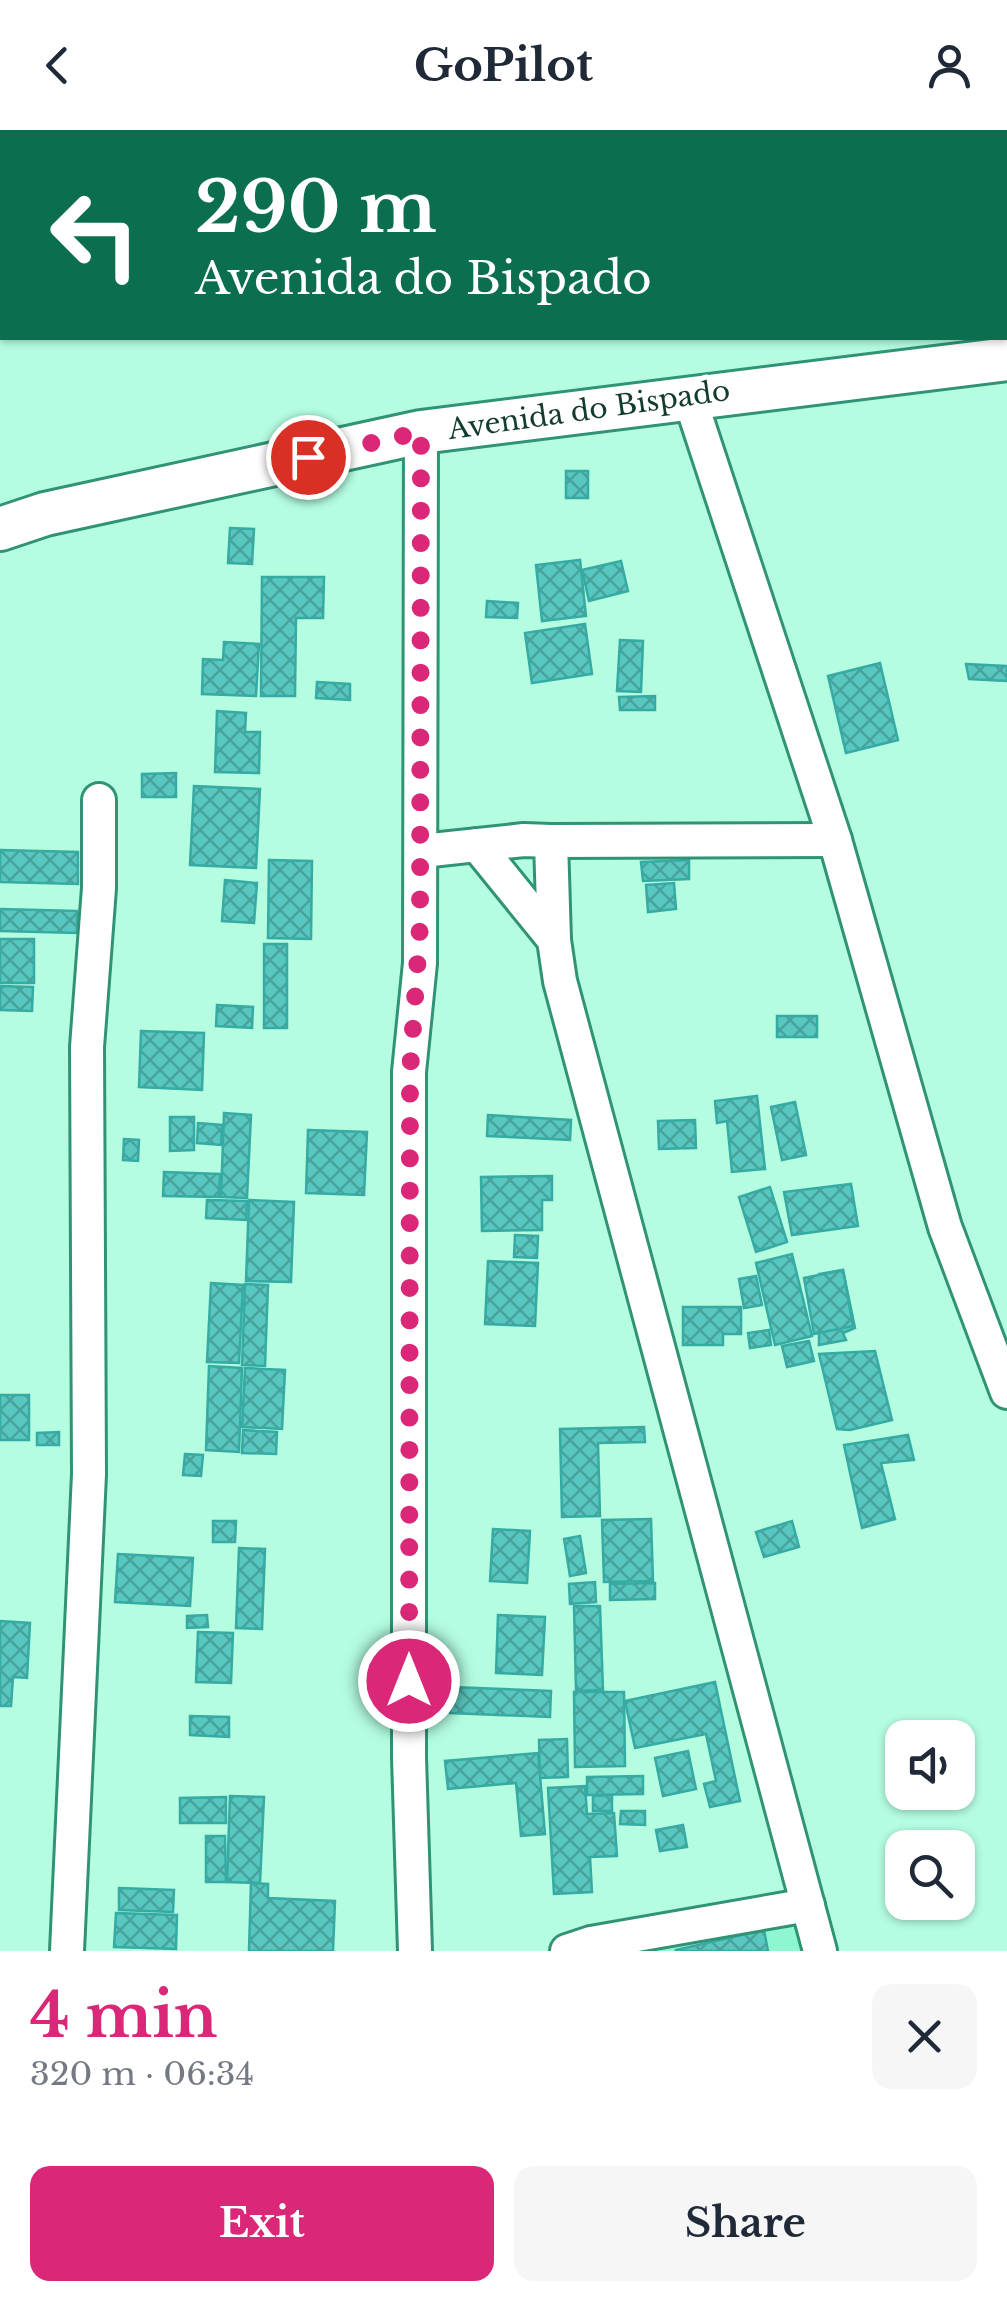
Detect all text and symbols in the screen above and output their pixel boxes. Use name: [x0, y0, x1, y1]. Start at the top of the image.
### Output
text: GoPilot: [414, 37, 593, 93]
icon: back: [30, 38, 85, 93]
icon: person: [922, 38, 977, 93]
text: 290 m: [195, 164, 437, 251]
icon: left: [30, 170, 160, 300]
text: Avenida do Bispado: [195, 250, 652, 306]
street label: Avenida do Bispado: [445, 373, 732, 447]
pin: [266, 415, 351, 500]
icon: arrive: [281, 430, 336, 485]
position arrow: [357, 1629, 461, 1733]
map controls: [885, 1720, 975, 1920]
button: sound: [885, 1720, 975, 1810]
button: search: [885, 1830, 975, 1920]
text: 4 min: [30, 1979, 217, 2053]
button: close: [872, 1984, 977, 2089]
text: 320 m · 06:34: [30, 2054, 254, 2094]
button: Exit: [30, 2166, 494, 2281]
button: Share: [514, 2166, 977, 2281]

